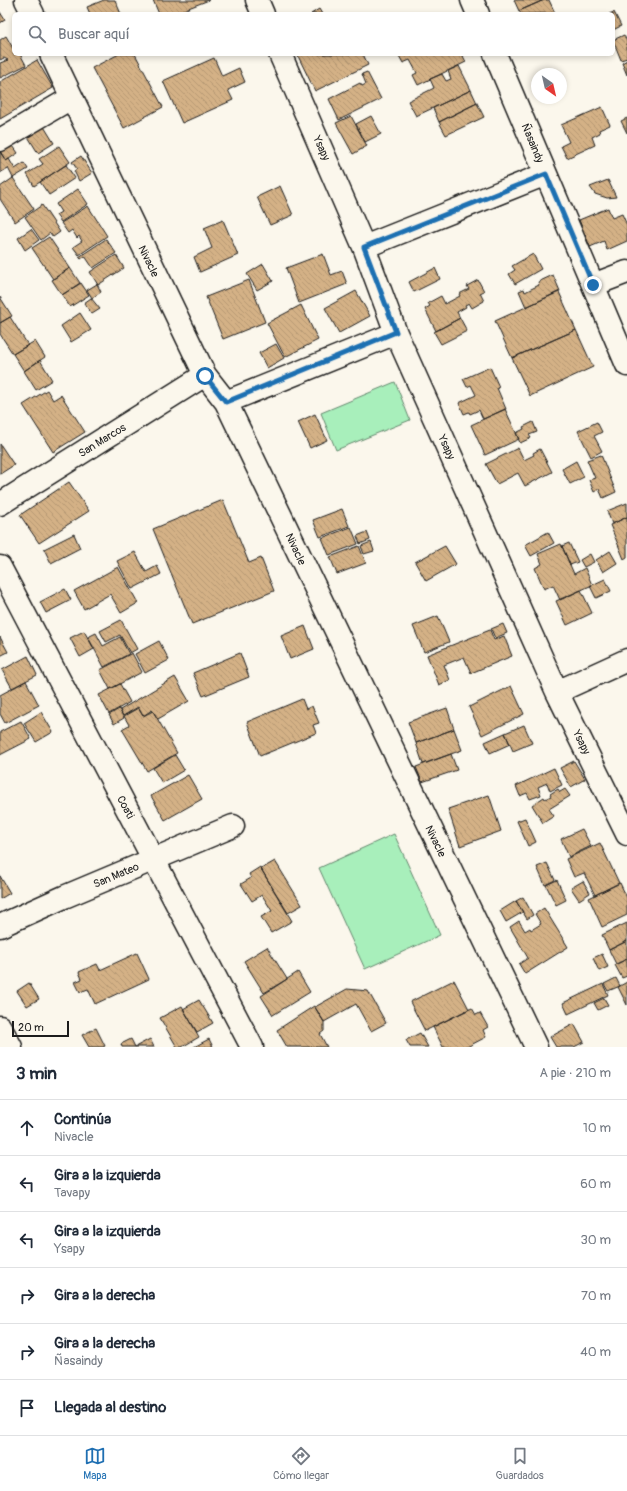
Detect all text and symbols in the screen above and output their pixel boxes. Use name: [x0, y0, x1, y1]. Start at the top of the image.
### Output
search box: [12, 12, 615, 56]
icon: search: [26, 23, 48, 45]
text: Buscar aquí: [58, 25, 130, 44]
north arrow: [531, 68, 567, 104]
street label: Ñasaindy: [518, 122, 547, 165]
street label: Ysapy: [310, 133, 333, 163]
street label: Nivacle: [135, 243, 162, 280]
route end: [584, 276, 602, 294]
route start: [196, 367, 214, 385]
street label: San Marcos: [76, 421, 128, 460]
street label: Ysapy: [435, 432, 458, 462]
street label: Nivacle: [283, 531, 309, 568]
street label: Ysapy: [570, 727, 593, 757]
street label: Coati: [114, 794, 137, 821]
street label: Nivacle: [422, 823, 449, 860]
street label: San Mateo: [91, 860, 141, 891]
scale bar: [12, 1019, 69, 1038]
text: 20 m: [18, 1021, 44, 1034]
text: 3 min: [16, 1063, 57, 1084]
text: A pie · 210 m: [539, 1065, 611, 1081]
text: Continúa: [54, 1110, 111, 1129]
icon: ahead: [16, 1117, 38, 1139]
text: 10 m: [583, 1120, 611, 1136]
text: Nivacle: [54, 1129, 94, 1145]
text: Gira a la izquierda: [54, 1166, 161, 1185]
icon: left: [16, 1173, 38, 1195]
text: 60 m: [580, 1176, 611, 1192]
text: Tavapy: [54, 1185, 90, 1201]
text: Gira a la izquierda: [54, 1222, 161, 1241]
icon: left: [16, 1229, 38, 1251]
text: 30 m: [581, 1232, 611, 1248]
text: Ysapy: [54, 1241, 84, 1257]
icon: right: [16, 1285, 38, 1307]
text: Gira a la derecha: [54, 1286, 155, 1305]
text: 70 m: [581, 1288, 611, 1304]
text: Gira a la derecha: [54, 1334, 155, 1353]
icon: right: [16, 1341, 38, 1363]
text: 40 m: [580, 1344, 611, 1360]
text: Ñasaindy: [54, 1353, 103, 1369]
icon: arrive: [16, 1397, 38, 1419]
text: Llegada al destino: [54, 1398, 166, 1417]
tab: Mapa: [83, 1445, 107, 1482]
tab: Cómo llegar: [273, 1445, 329, 1482]
tab: Guardados: [496, 1445, 544, 1482]

